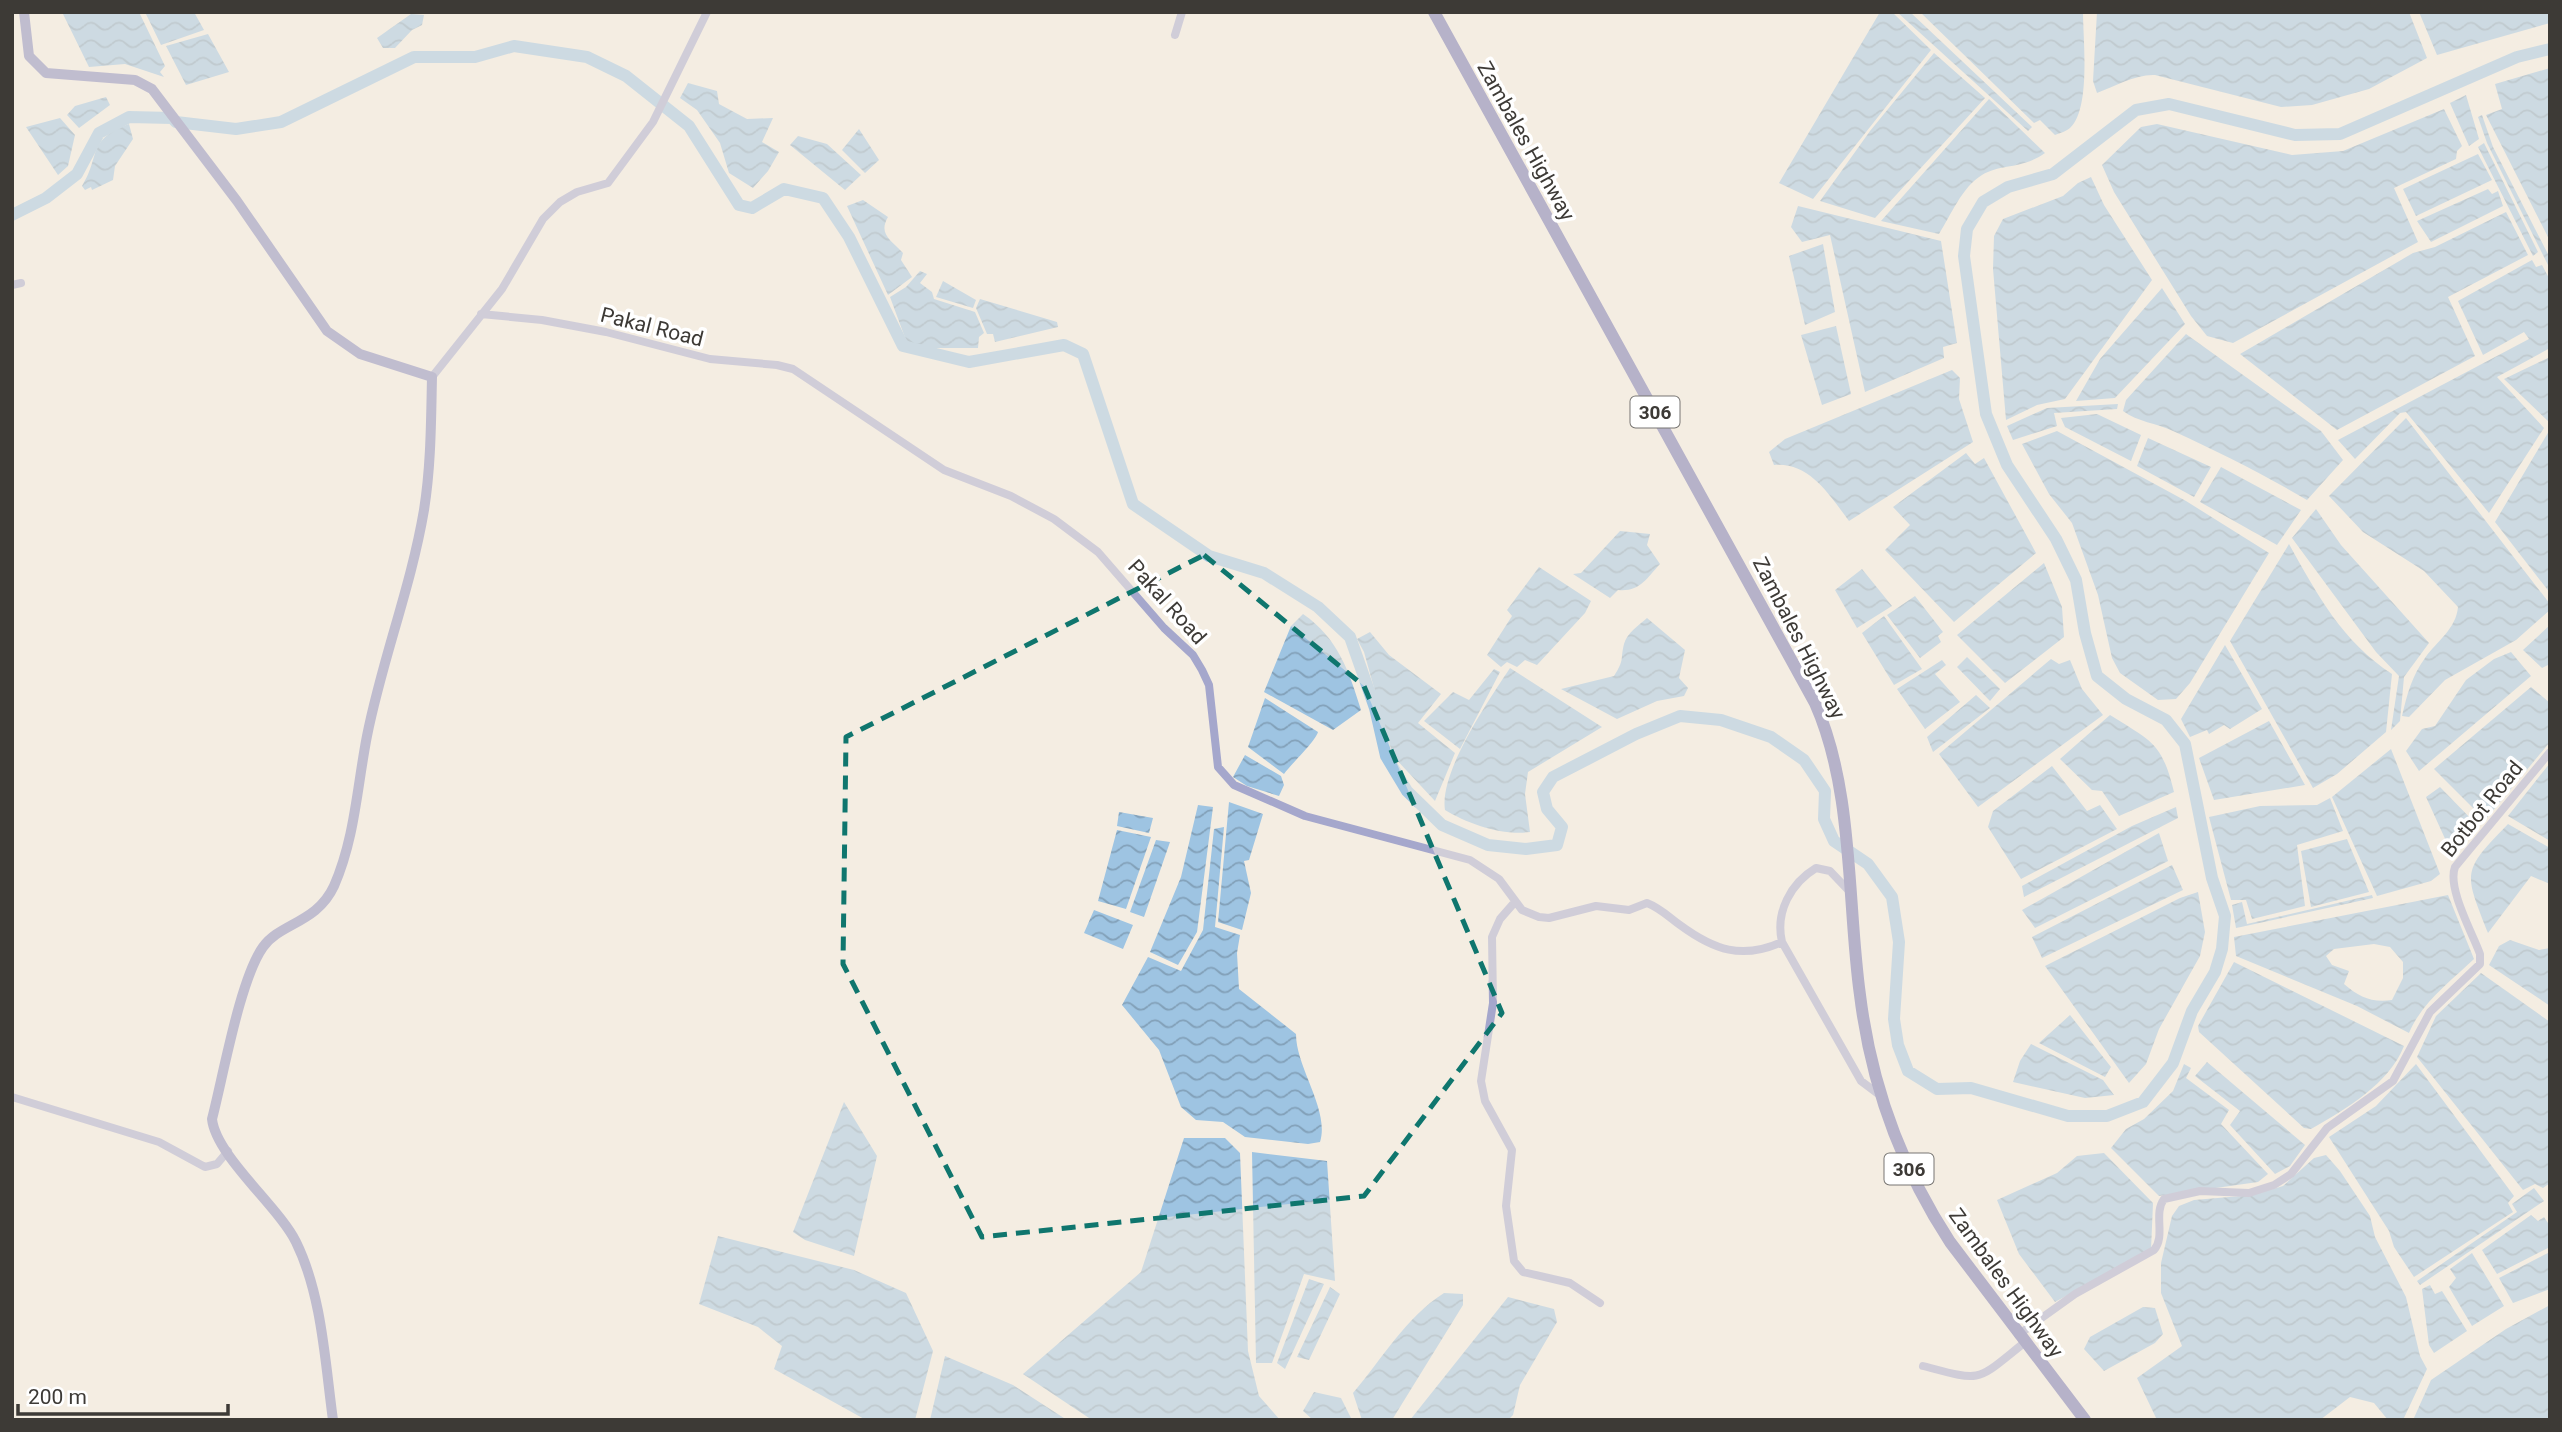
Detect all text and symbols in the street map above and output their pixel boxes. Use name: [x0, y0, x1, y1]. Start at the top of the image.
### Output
street label: Zambales Highway: [1472, 57, 1580, 225]
street label: Pakal Road: [598, 303, 706, 351]
road number: 306: [1630, 396, 1680, 428]
street label: Zambales Highway: [1748, 553, 1850, 723]
street label: Pakal Road: [1123, 555, 1211, 649]
street label: Botbot Road: [2436, 756, 2528, 862]
road number: 306: [1884, 1154, 1934, 1184]
street label: Zambales Highway: [1944, 1204, 2068, 1362]
scale bar: [18, 1372, 228, 1416]
text: 200 m: [28, 1385, 87, 1409]

